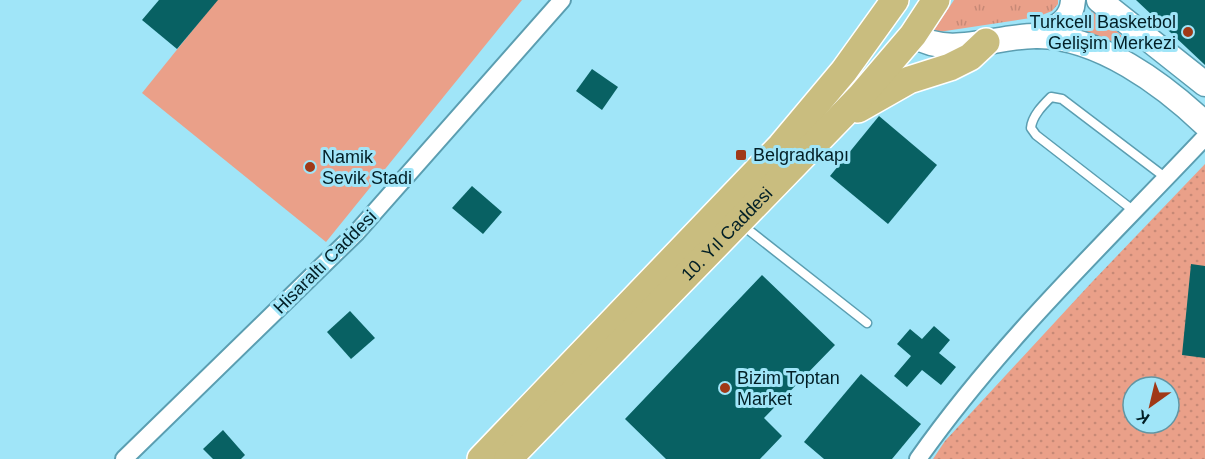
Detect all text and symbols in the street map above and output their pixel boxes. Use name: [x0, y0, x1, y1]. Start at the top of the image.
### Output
place label: Turkcell Basketbol Gelişim Merkezi: [1030, 12, 1176, 53]
marker: Turkcell Basketbol Gelişim Merkezi: [1181, 25, 1195, 39]
place label: Belgradkapı: [753, 145, 849, 165]
place label: Namik Sevik Stadi: [322, 147, 412, 188]
marker: Belgradkapı: [734, 148, 748, 162]
marker: Namik Sevik Stadi: [303, 160, 317, 174]
street label: 10. Yıl Caddesi: [677, 183, 777, 285]
street label: Hisaraltı Caddesi: [269, 206, 381, 318]
place label: Bizim Toptan Market: [737, 368, 840, 409]
north arrow: [1121, 375, 1181, 435]
marker: Bizim Toptan Market: [718, 381, 732, 395]
text: K: [1133, 406, 1152, 427]

